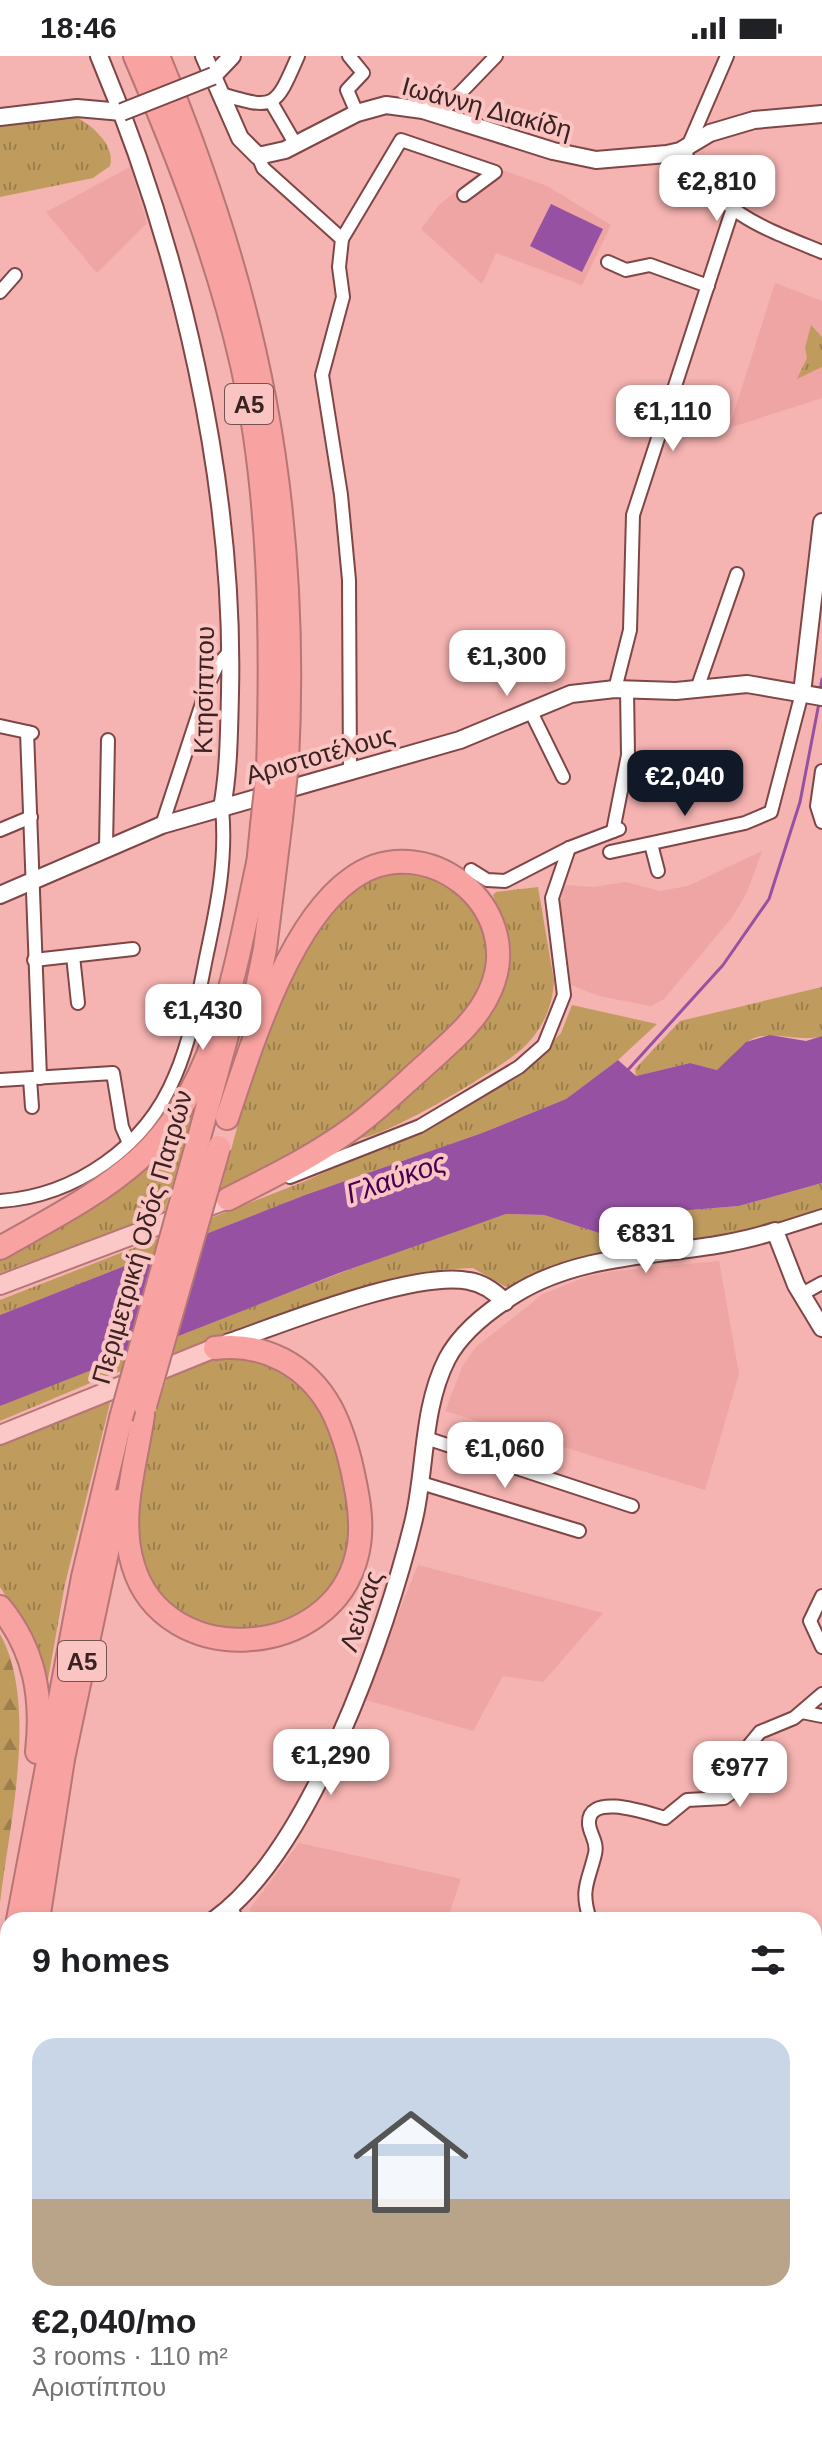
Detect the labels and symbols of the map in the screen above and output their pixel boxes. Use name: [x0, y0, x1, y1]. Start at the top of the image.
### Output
street label: Ιωάννη Διακίδη: [399, 71, 575, 145]
pin: €2,810: [652, 155, 782, 223]
road number: Α5: [225, 384, 273, 424]
pin: €1,110: [608, 385, 738, 453]
street label: Κτησίππου: [188, 626, 220, 754]
pin: €1,300: [442, 630, 572, 698]
street label: Αριστοτέλους: [242, 719, 398, 791]
pin: €2,040: [620, 750, 750, 818]
pin: €1,430: [138, 984, 268, 1052]
street label: Περιμετρική Οδός Πατρών: [86, 1087, 198, 1387]
water label: Γλαύκος: [342, 1146, 450, 1210]
pin: €831: [599, 1207, 693, 1275]
pin: €1,060: [440, 1422, 570, 1490]
street label: Λεύκας: [333, 1567, 389, 1655]
road number: Α5: [58, 1641, 106, 1681]
pin: €1,290: [266, 1729, 396, 1797]
pin: €977: [693, 1741, 787, 1809]

